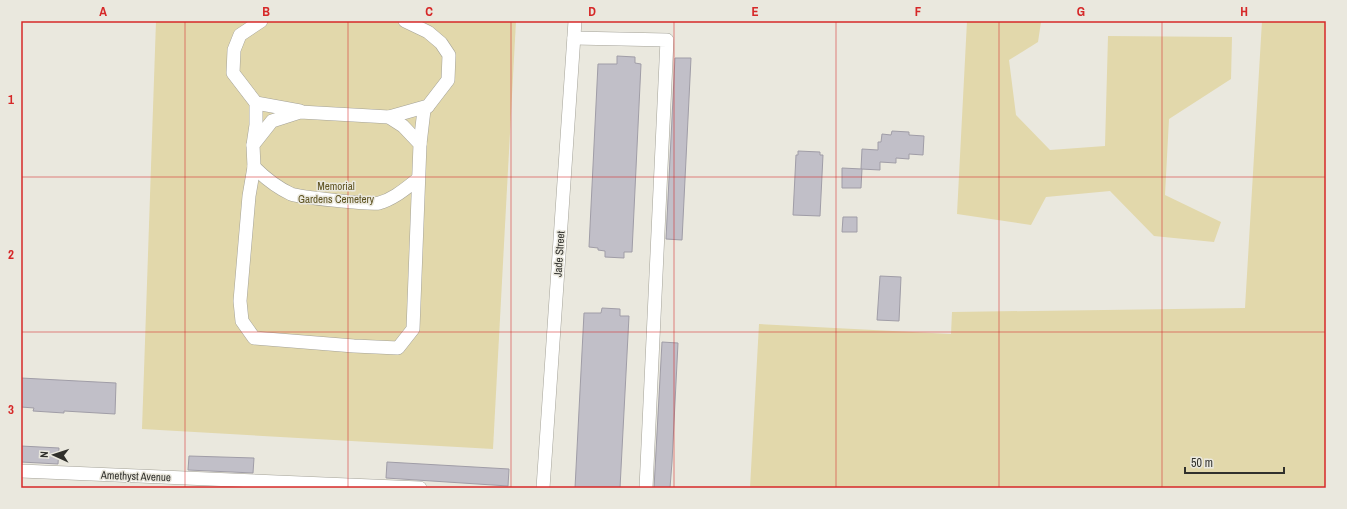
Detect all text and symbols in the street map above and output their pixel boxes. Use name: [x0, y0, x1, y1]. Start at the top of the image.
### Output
text: A: [99, 3, 107, 20]
text: B: [262, 3, 270, 20]
text: C: [425, 3, 433, 20]
text: D: [588, 3, 596, 20]
text: E: [751, 3, 759, 20]
text: F: [915, 3, 922, 20]
text: G: [1077, 3, 1085, 20]
text: H: [1240, 3, 1248, 20]
text: 1: [8, 91, 14, 108]
park label: Memorial Gardens Cemetery: [298, 179, 375, 206]
street label: Jade Street: [550, 230, 568, 278]
text: 2: [8, 246, 14, 263]
text: 3: [8, 401, 14, 418]
north arrow: [34, 435, 74, 475]
scale bar: [1185, 449, 1284, 475]
text: N: [37, 451, 51, 458]
text: 50 m: [1191, 455, 1213, 471]
street label: Amethyst Avenue: [100, 468, 171, 484]

